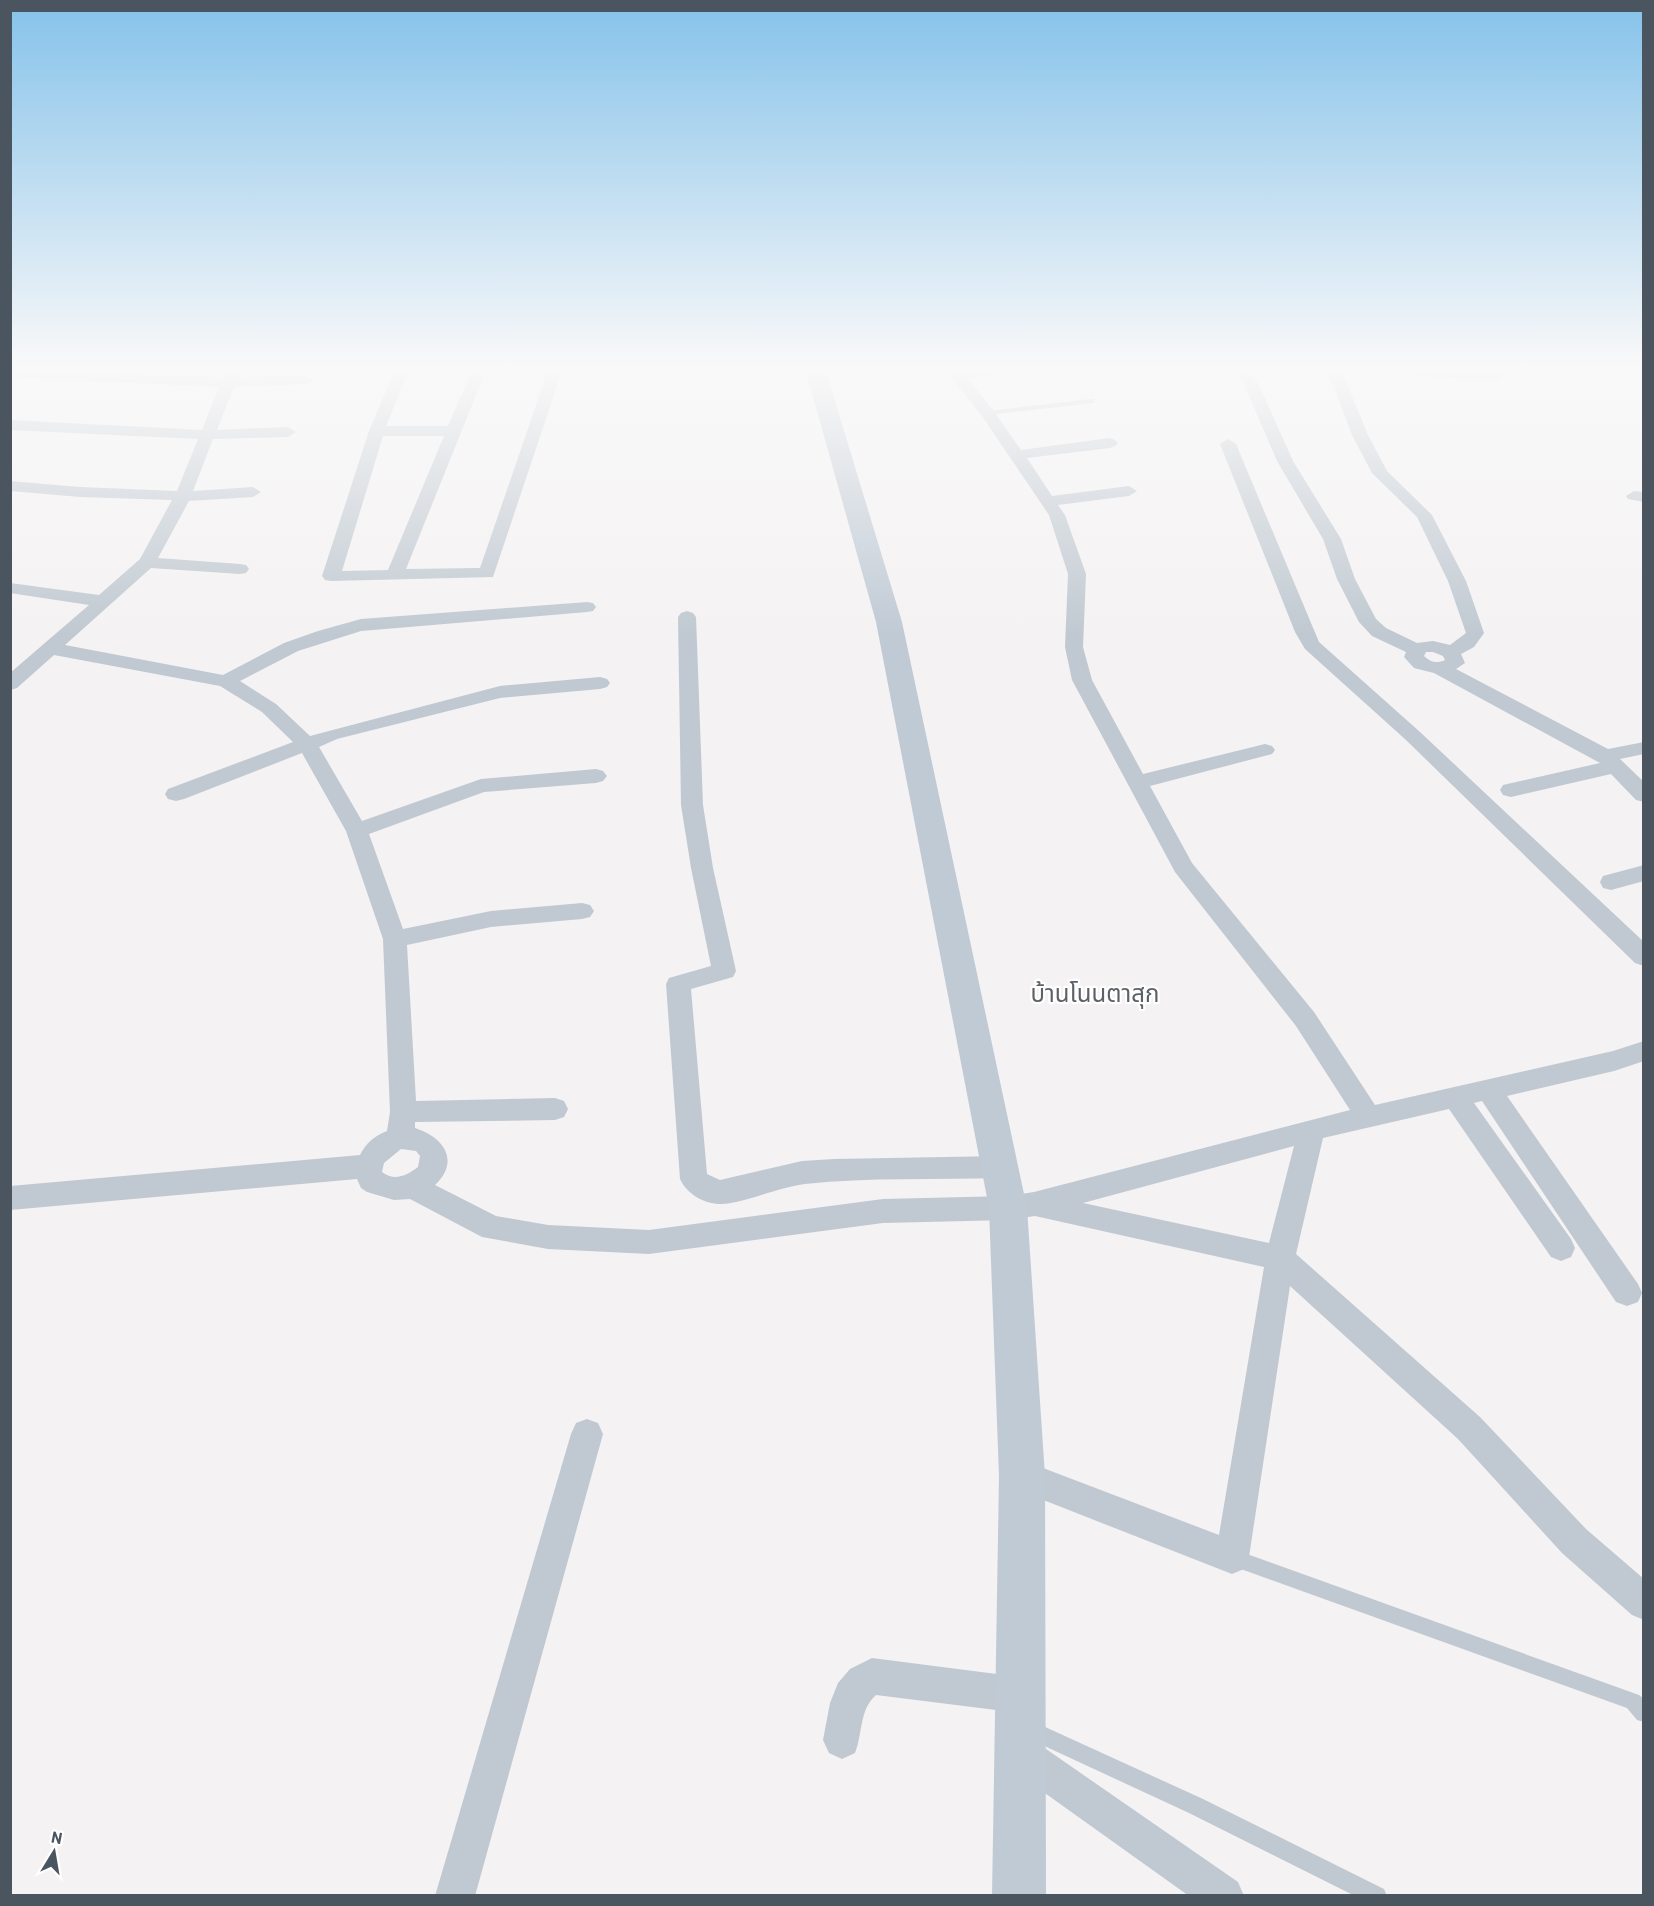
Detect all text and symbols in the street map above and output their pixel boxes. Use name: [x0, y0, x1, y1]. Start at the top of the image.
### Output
district label: บ้านโนนตาสุก: [1031, 978, 1159, 1009]
north arrow: [24, 1822, 84, 1882]
text: N: [50, 1826, 64, 1847]

